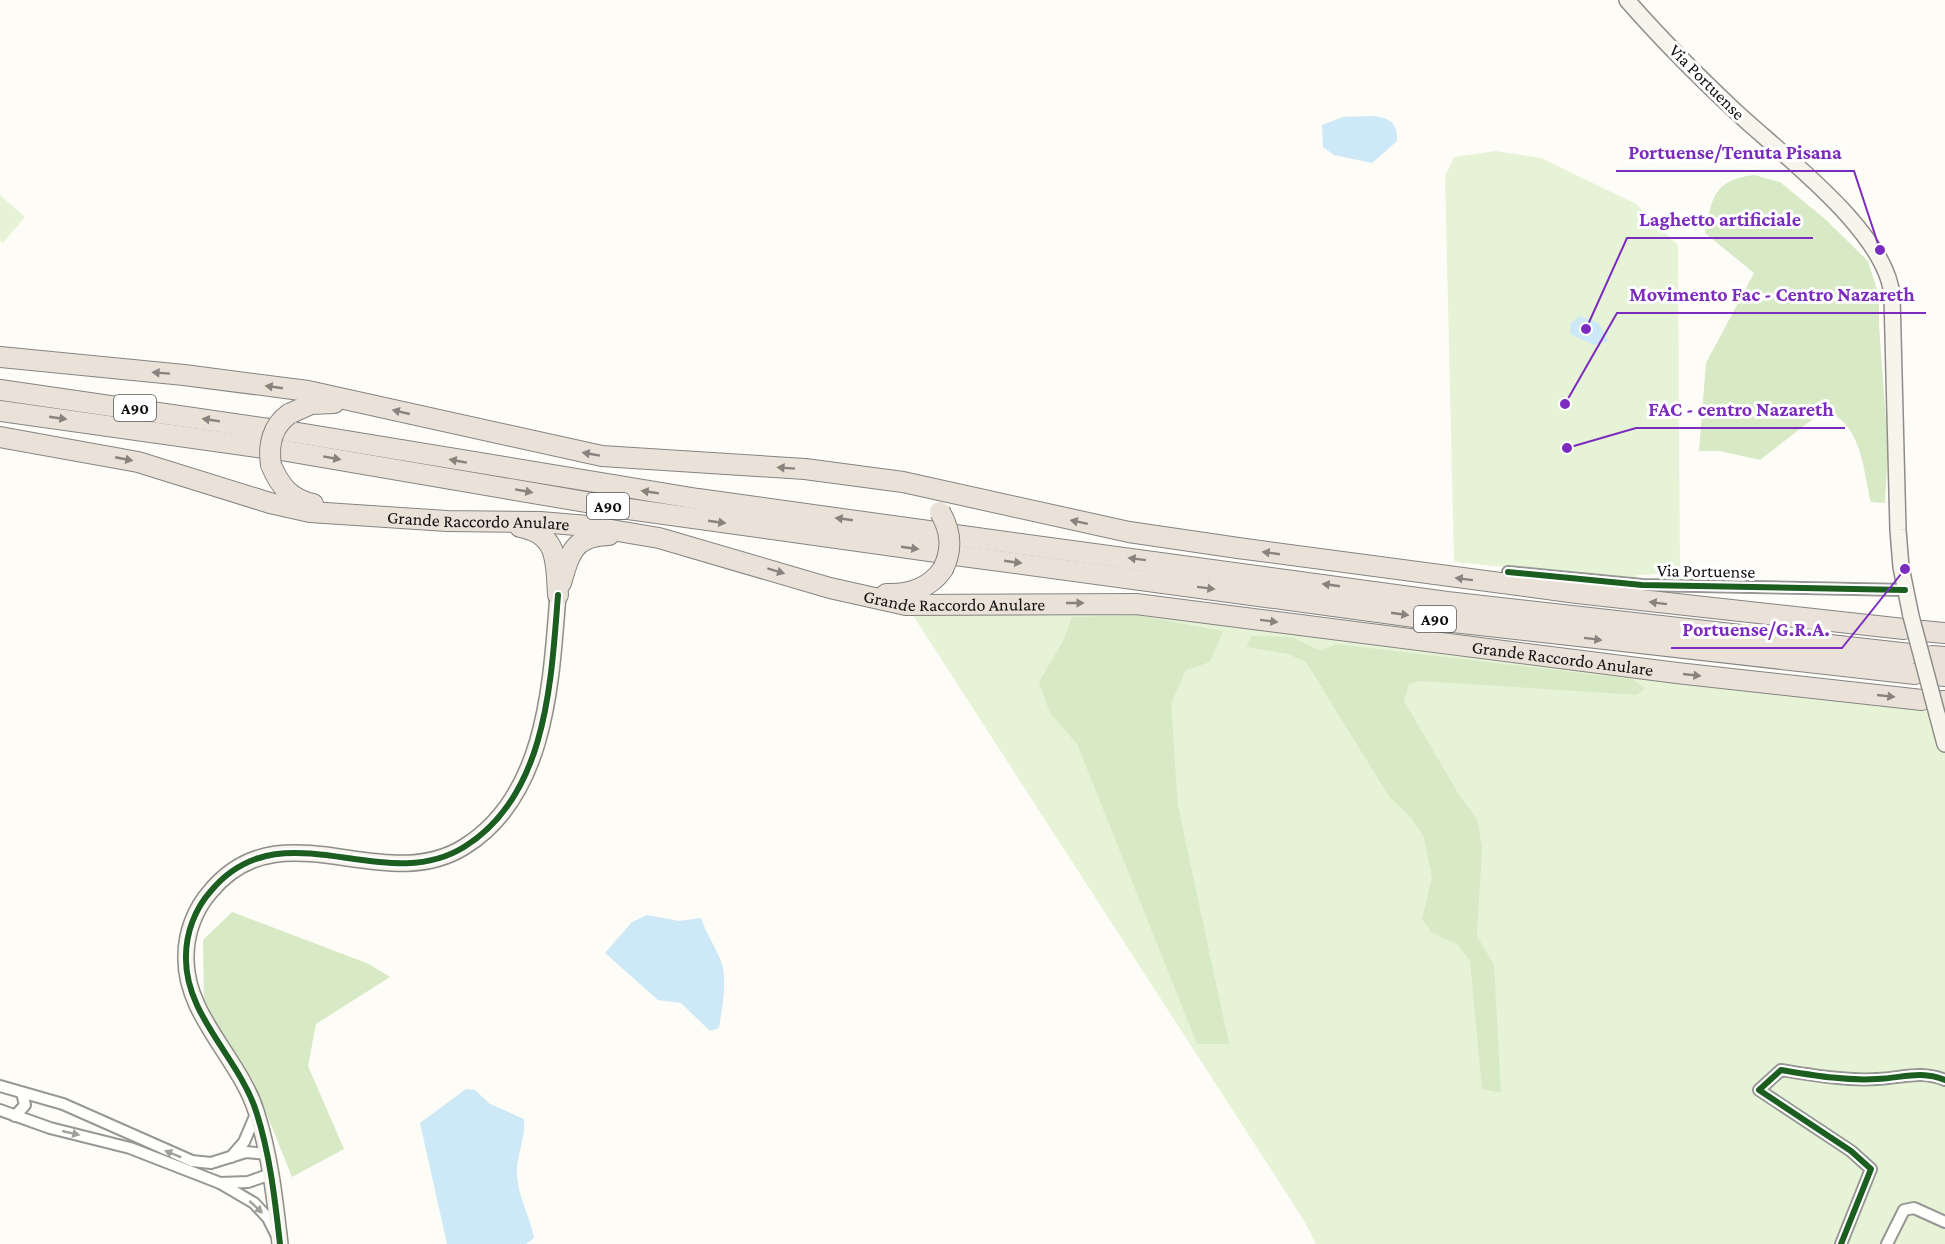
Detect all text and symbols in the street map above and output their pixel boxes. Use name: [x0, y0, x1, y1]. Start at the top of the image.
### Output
street label: Via Portuense: [1665, 40, 1749, 124]
callout: Portuense/Tenuta Pisana: [1616, 133, 1854, 171]
text: Portuense/Tenuta Pisana: [1628, 141, 1842, 163]
callout: Laghetto artificiale: [1627, 200, 1813, 238]
text: Laghetto artificiale: [1639, 208, 1801, 230]
callout: Movimento Fac - Centro Nazareth: [1617, 275, 1926, 313]
text: Movimento Fac - Centro Nazareth: [1629, 283, 1915, 305]
one-way arrow: [152, 369, 171, 378]
one-way arrow: [264, 382, 283, 391]
callout: FAC - centro Nazareth: [1636, 390, 1845, 428]
road number: A90: [114, 395, 156, 421]
text: FAC - centro Nazareth: [1648, 398, 1834, 420]
one-way arrow: [392, 406, 410, 416]
one-way arrow: [49, 413, 68, 422]
one-way arrow: [201, 415, 220, 424]
one-way arrow: [582, 449, 601, 458]
one-way arrow: [323, 454, 342, 463]
one-way arrow: [114, 455, 133, 464]
one-way arrow: [448, 456, 467, 465]
one-way arrow: [776, 463, 795, 472]
one-way arrow: [515, 487, 534, 496]
one-way arrow: [641, 487, 660, 496]
road number: A90: [587, 493, 629, 519]
street label: Grande Raccordo Anulare: [387, 507, 570, 534]
one-way arrow: [834, 515, 853, 524]
one-way arrow: [1069, 516, 1088, 526]
one-way arrow: [708, 517, 727, 526]
one-way arrow: [901, 544, 920, 553]
one-way arrow: [1261, 548, 1280, 557]
one-way arrow: [1128, 554, 1147, 564]
one-way arrow: [1004, 558, 1023, 567]
street label: Via Portuense: [1657, 560, 1755, 582]
one-way arrow: [767, 567, 785, 576]
one-way arrow: [1455, 574, 1474, 583]
one-way arrow: [1321, 581, 1340, 590]
one-way arrow: [1197, 583, 1216, 593]
street label: Grande Raccordo Anulare: [862, 586, 1045, 615]
one-way arrow: [1066, 598, 1085, 608]
one-way arrow: [1648, 598, 1667, 608]
road number: A90: [1414, 606, 1456, 632]
one-way arrow: [1390, 610, 1409, 619]
callout: Portuense/G.R.A.: [1671, 610, 1842, 648]
one-way arrow: [1260, 617, 1279, 626]
text: Portuense/G.R.A.: [1682, 618, 1830, 640]
one-way arrow: [1584, 634, 1603, 644]
street label: Grande Raccordo Anulare: [1471, 637, 1654, 680]
one-way arrow: [1683, 670, 1702, 680]
one-way arrow: [1876, 691, 1895, 701]
one-way arrow: [62, 1129, 81, 1138]
one-way arrow: [164, 1149, 182, 1159]
one-way arrow: [249, 1199, 263, 1213]

